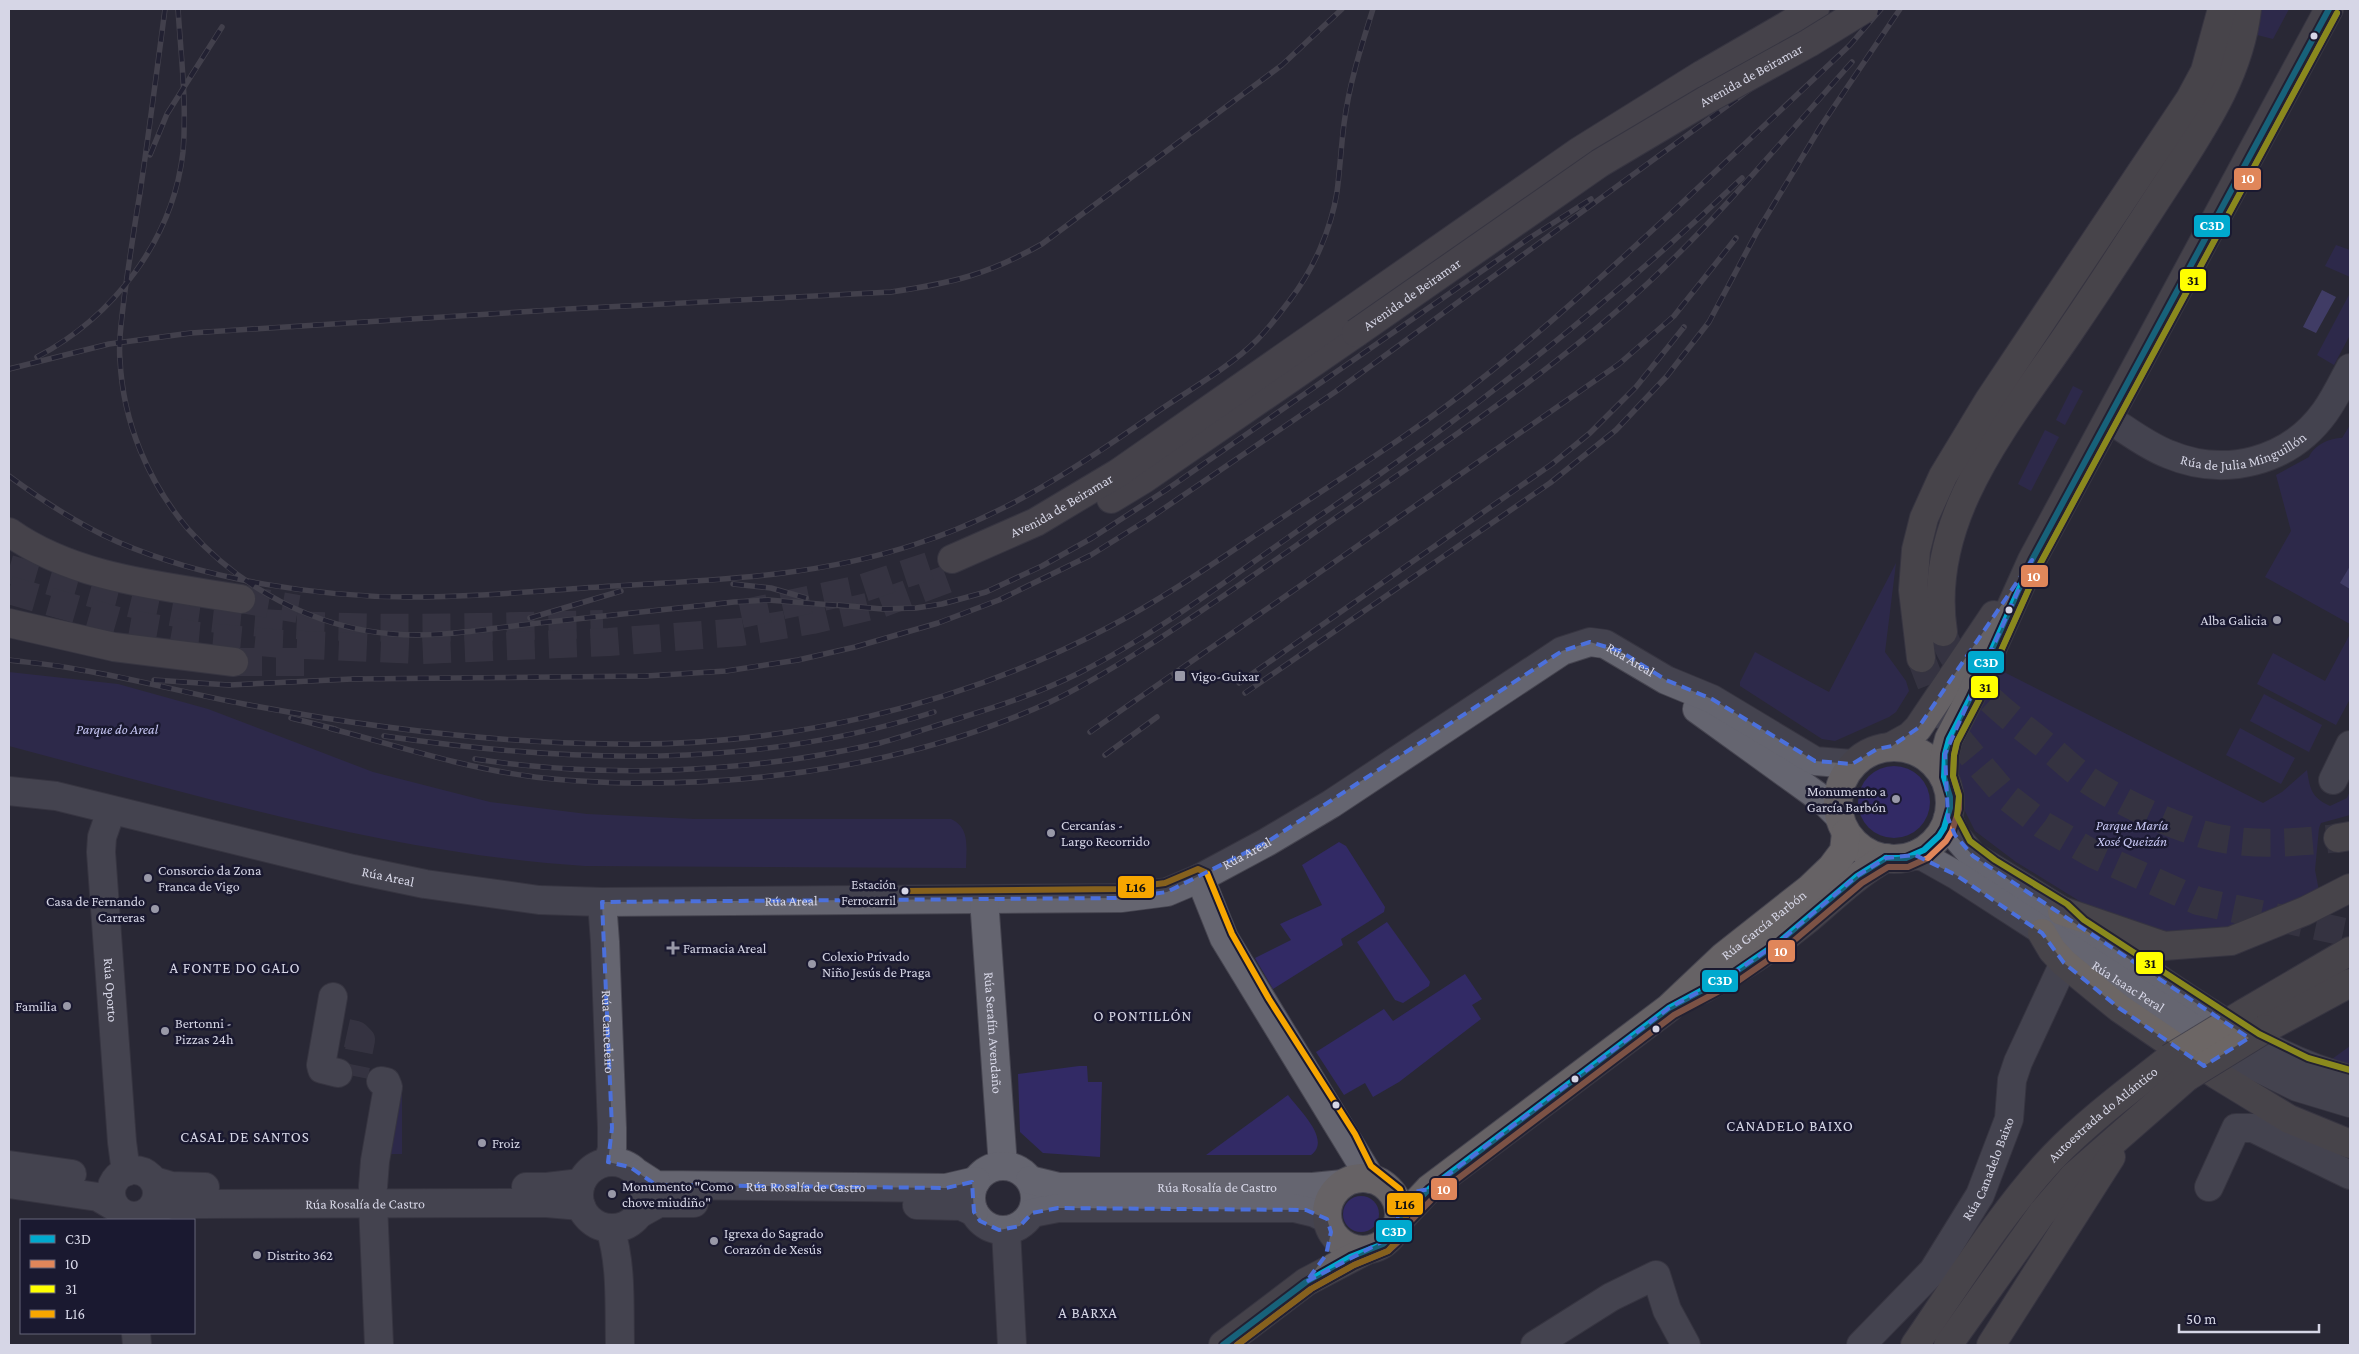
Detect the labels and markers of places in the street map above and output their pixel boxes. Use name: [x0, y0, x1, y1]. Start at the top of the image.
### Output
unlabelled marker: [2309, 31, 2319, 41]
unlabelled marker: [2004, 605, 2014, 615]
place label: Alba Galicia: [2200, 612, 2268, 628]
marker: Alba Galicia: [2271, 614, 2283, 626]
place label: Vigo-Guixar: [1191, 668, 1259, 684]
marker: Vigo-Guixar: [1173, 669, 1187, 683]
place label: Monumento a García Barbón: [1807, 783, 1887, 815]
marker: Monumento a García Barbón: [1890, 793, 1902, 805]
place label: Cercanías - Largo Recorrido: [1061, 817, 1150, 849]
marker: Cercanías - Largo Recorrido: [1045, 827, 1057, 839]
place label: Consorcio da Zona Franca de Vigo: [158, 862, 262, 894]
marker: Consorcio da Zona Franca de Vigo: [142, 872, 154, 884]
place label: Estación Ferrocarril: [841, 877, 897, 908]
marker: Estación Ferrocarril: [900, 886, 910, 896]
place label: Casa de Fernando Carreras: [46, 893, 145, 925]
marker: Casa de Fernando Carreras: [149, 903, 161, 915]
place label: Farmacia Areal: [683, 940, 767, 956]
marker: Farmacia Areal: [667, 942, 679, 954]
place label: Colexio Privado Niño Jesús de Praga: [822, 948, 931, 980]
marker: Colexio Privado Niño Jesús de Praga: [806, 958, 818, 970]
place label: Familia: [15, 998, 58, 1014]
marker: Familia: [61, 1000, 73, 1012]
place label: Bertonni - Pizzas 24h: [175, 1015, 234, 1047]
unlabelled marker: [1651, 1024, 1661, 1034]
marker: Bertonni - Pizzas 24h: [159, 1025, 171, 1037]
unlabelled marker: [1570, 1074, 1580, 1084]
unlabelled marker: [1331, 1100, 1341, 1110]
place label: Froiz: [492, 1135, 520, 1151]
marker: Froiz: [476, 1137, 488, 1149]
place label: Monumento "Como chove miudiño": [622, 1178, 734, 1210]
marker: Monumento "Como chove miudiño": [606, 1188, 618, 1200]
place label: Igrexa do Sagrado Corazón de Xesús: [724, 1225, 824, 1257]
marker: Igrexa do Sagrado Corazón de Xesús: [708, 1235, 720, 1247]
place label: Distrito 362: [267, 1247, 333, 1263]
marker: Distrito 362: [251, 1249, 263, 1261]

